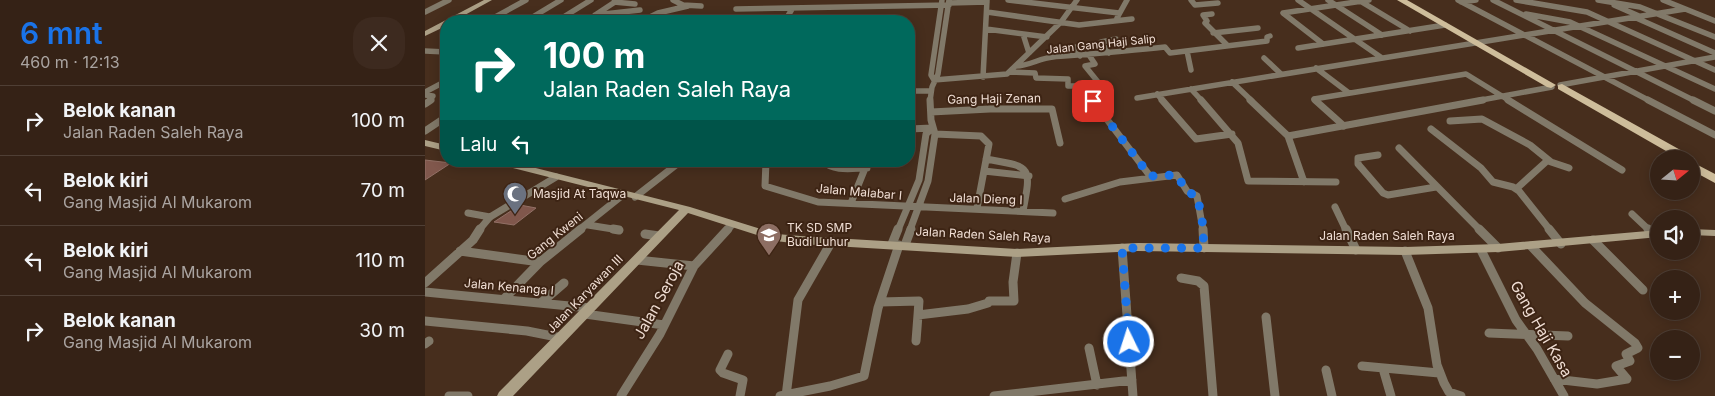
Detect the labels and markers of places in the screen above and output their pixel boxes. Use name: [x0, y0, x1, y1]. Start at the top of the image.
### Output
pin: [1072, 80, 1114, 122]
mosque icon: Masjid At Taqwa: [502, 181, 528, 215]
place label: Masjid At Taqwa: [533, 186, 626, 201]
place label: TK SD SMP Budi Luhur: [787, 220, 852, 249]
school or university icon: TK SD SMP Budi Luhur: [756, 222, 782, 256]

